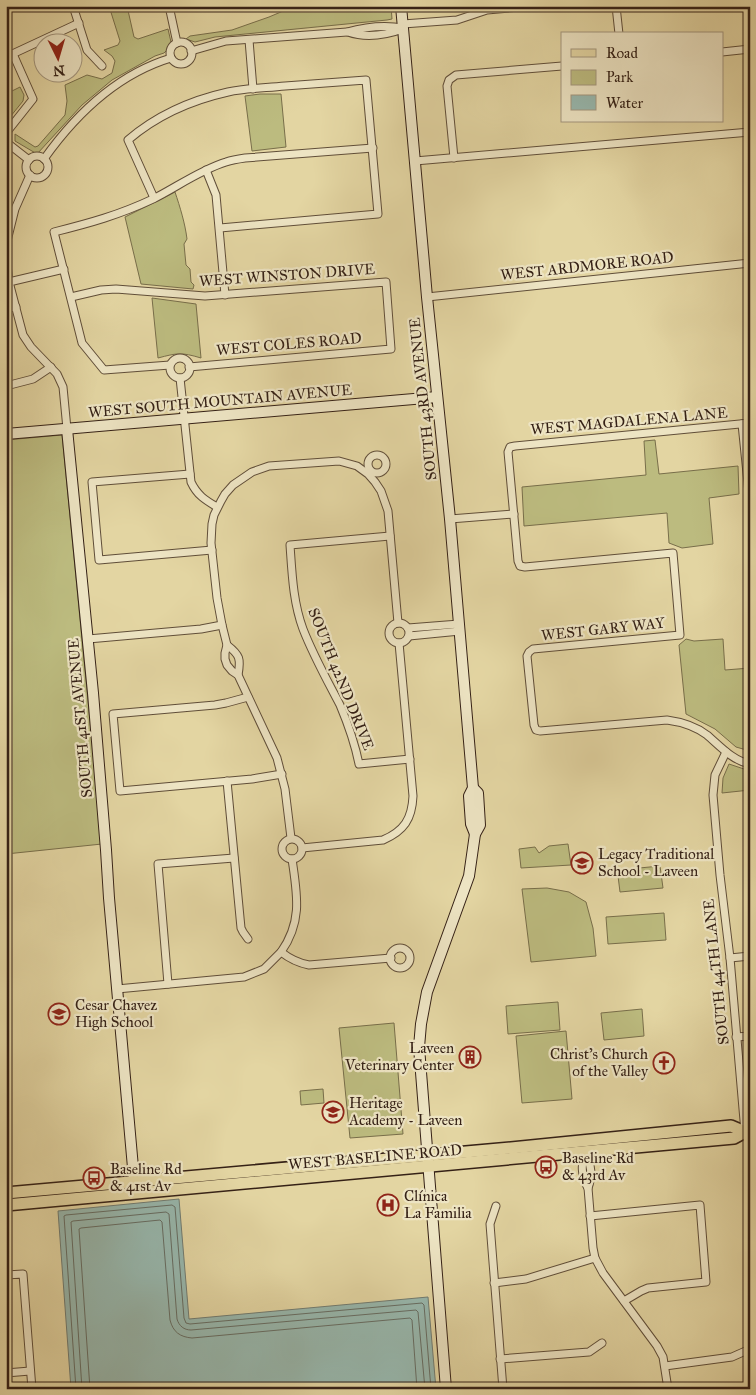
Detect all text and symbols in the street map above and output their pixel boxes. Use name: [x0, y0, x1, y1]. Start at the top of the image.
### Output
north arrow: [32, 32, 82, 82]
legend: [561, 32, 724, 122]
text: Road: [606, 44, 638, 62]
text: N: [52, 61, 66, 79]
text: Park: [606, 68, 633, 86]
text: Water: [606, 94, 643, 112]
street label: WEST ARDMORE ROAD: [500, 248, 675, 284]
street label: WEST WINSTON DRIVE: [198, 260, 376, 290]
street label: SOUTH 43RD AVENUE: [405, 316, 441, 481]
street label: WEST COLES ROAD: [216, 329, 363, 359]
street label: WEST SOUTH MOUNTAIN AVENUE: [87, 380, 353, 421]
street label: WEST MAGDALENA LANE: [530, 403, 729, 439]
street label: SOUTH 42ND DRIVE: [304, 605, 378, 753]
street label: WEST GARY WAY: [540, 614, 666, 644]
street label: SOUTH 41ST AVENUE: [64, 637, 96, 799]
place label: Legacy Traditional School - Laveen: [598, 845, 715, 880]
school or university icon: Legacy Traditional School - Laveen: [570, 851, 594, 875]
street label: SOUTH 44TH LANE: [699, 898, 733, 1046]
place label: Cesar Chavez High School: [75, 996, 157, 1031]
school or university icon: Cesar Chavez High School: [47, 1002, 71, 1026]
place label: Laveen Veterinary Center: [344, 1039, 454, 1074]
building icon: Laveen Veterinary Center: [458, 1045, 482, 1069]
place label: Christ's Church of the Valley: [550, 1045, 649, 1080]
church icon: Christ's Church of the Valley: [652, 1051, 676, 1075]
place label: Heritage Academy - Laveen: [348, 1094, 462, 1129]
school or university icon: Heritage Academy - Laveen: [321, 1100, 345, 1124]
street label: WEST BASELINE ROAD: [287, 1140, 463, 1174]
place label: Baseline Rd & 43rd Av: [562, 1149, 634, 1184]
bus stop icon: Baseline Rd & 43rd Av: [534, 1155, 558, 1179]
place label: Baseline Rd & 41st Av: [110, 1160, 182, 1195]
bus stop icon: Baseline Rd & 41st Av: [82, 1166, 106, 1190]
place label: Clínica La Familia: [404, 1187, 472, 1222]
hospital icon: Clínica La Familia: [376, 1193, 400, 1217]

